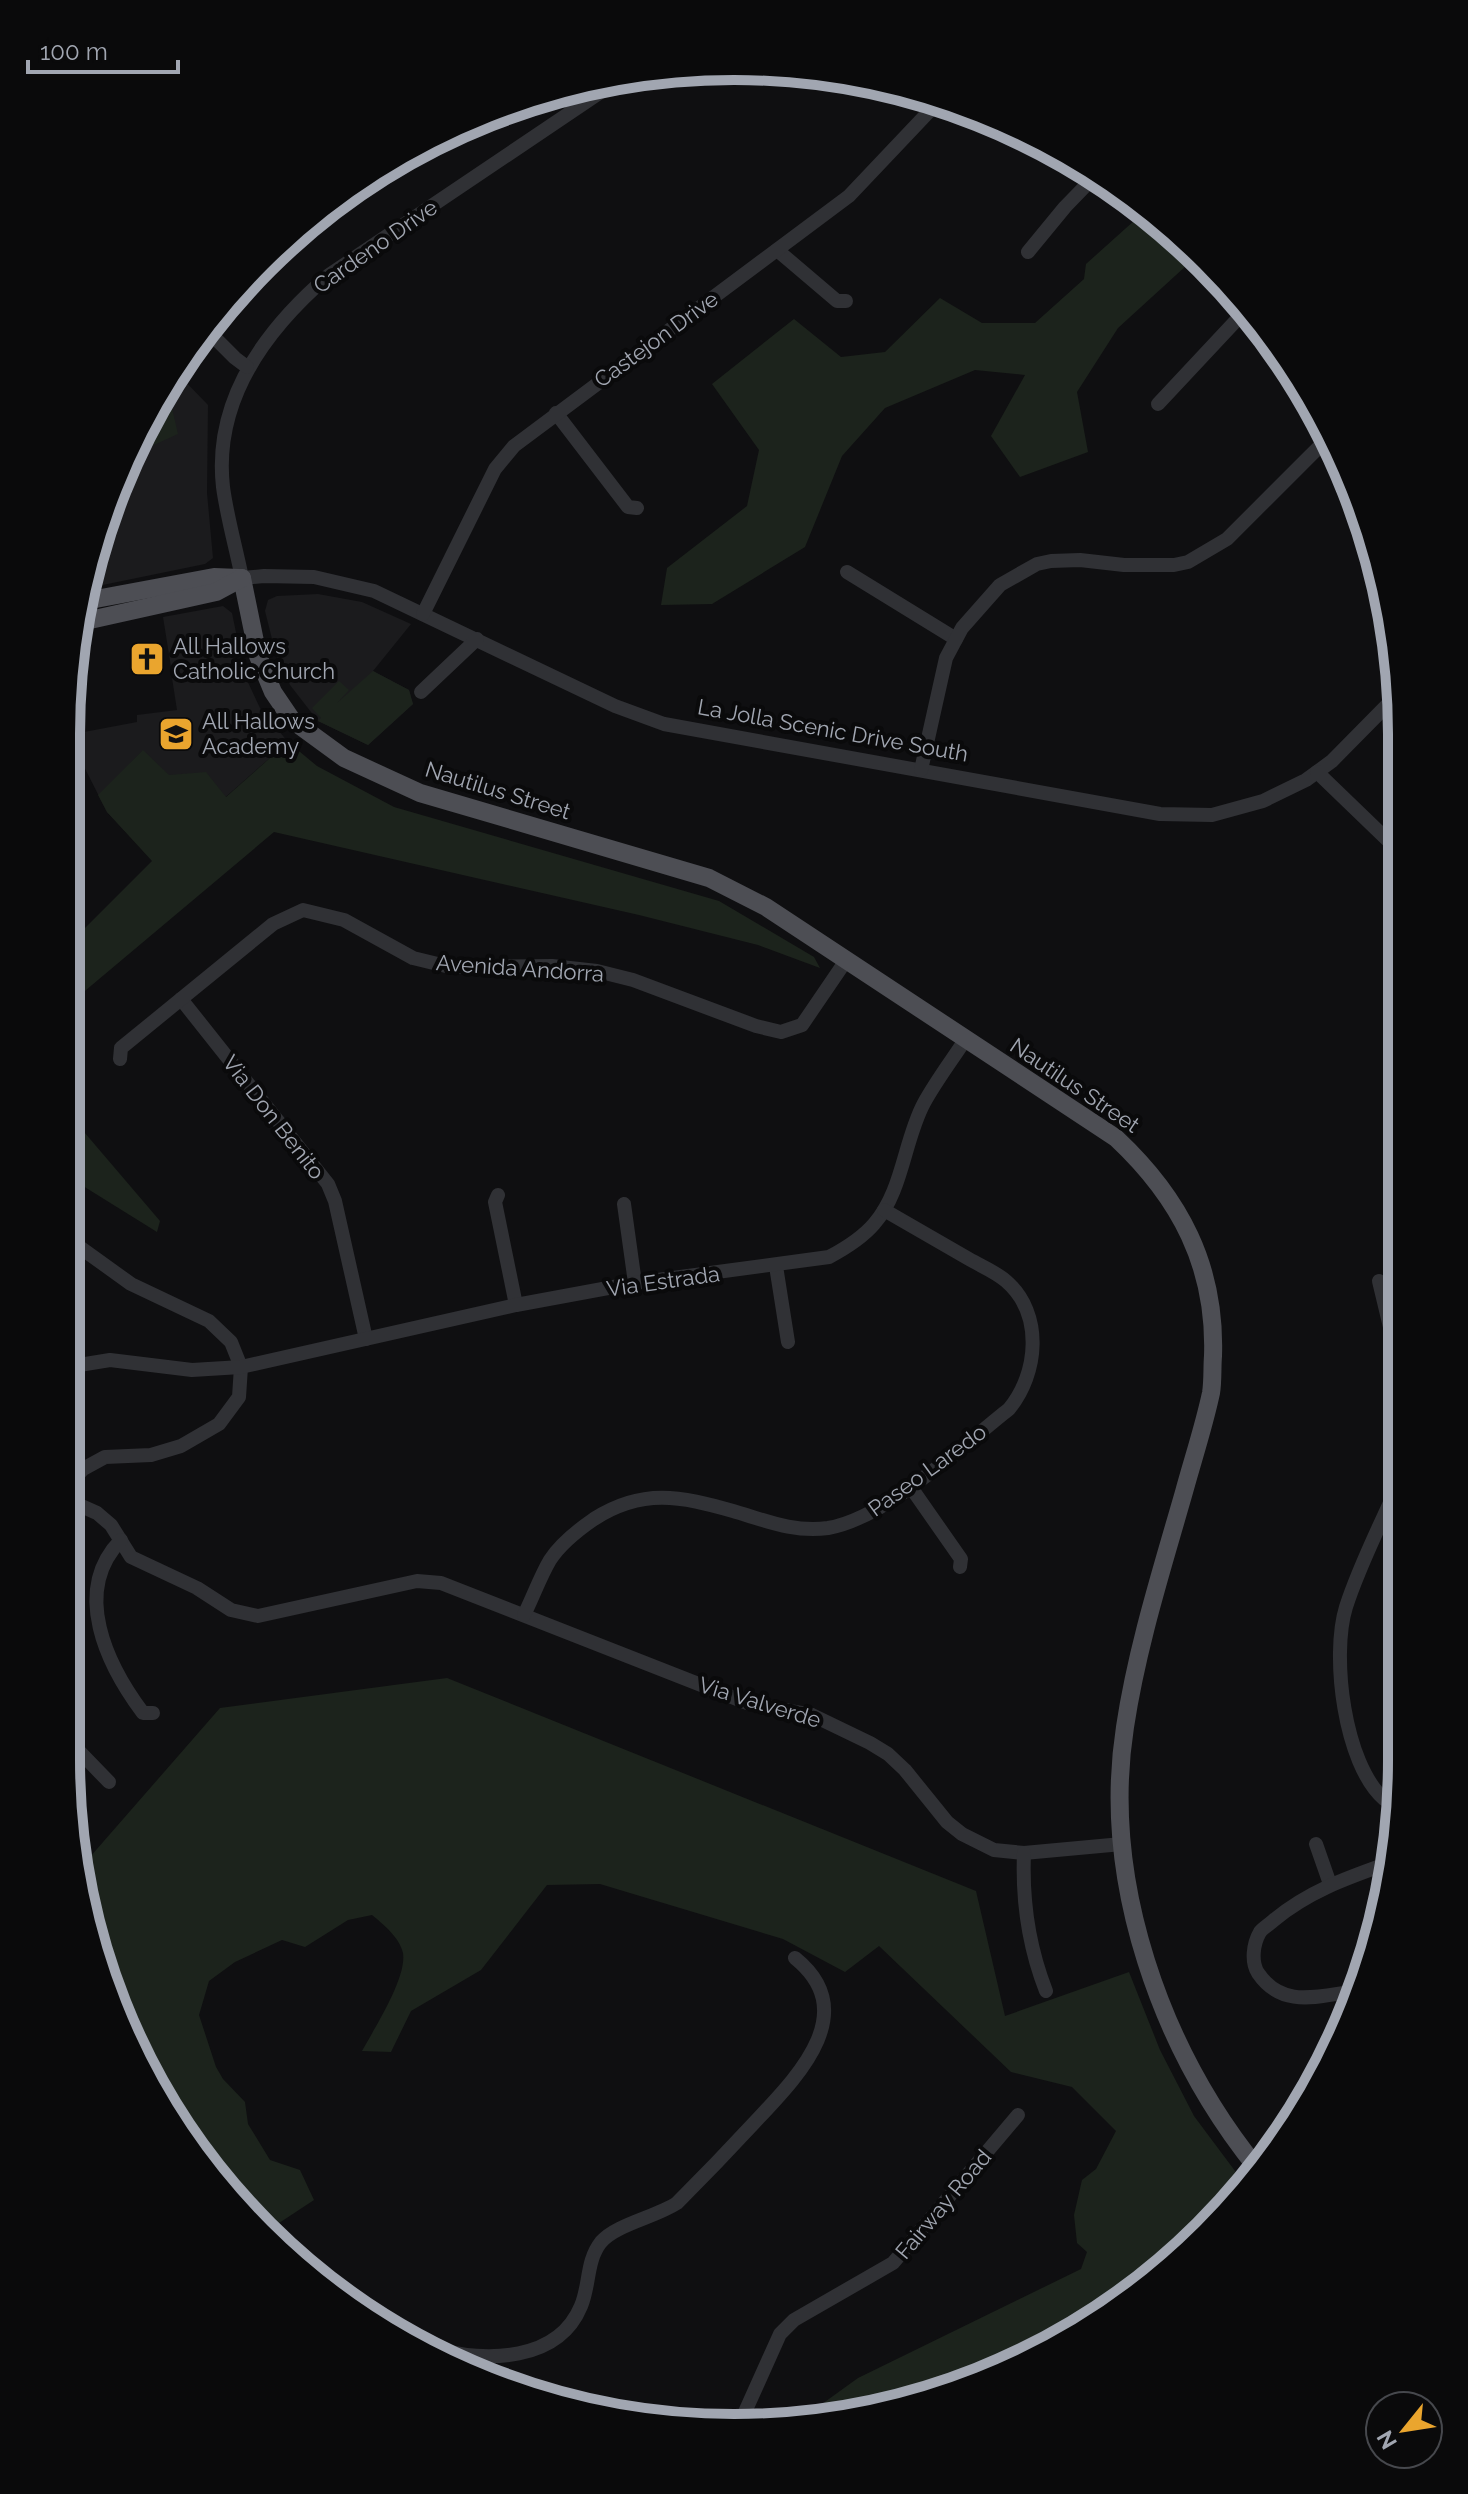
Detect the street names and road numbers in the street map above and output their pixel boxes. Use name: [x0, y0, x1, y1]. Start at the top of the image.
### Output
street label: Cardeno Drive: [308, 194, 442, 298]
street label: Castejon Drive: [589, 285, 723, 393]
street label: La Jolla Scenic Drive South: [696, 693, 970, 767]
street label: Nautilus Street: [422, 756, 574, 825]
street label: Avenida Andorra: [435, 949, 605, 987]
street label: Nautilus Street: [1005, 1032, 1145, 1138]
street label: Via Don Benito: [218, 1050, 330, 1184]
street label: Via Estrada: [605, 1260, 721, 1302]
street label: Paseo Laredo: [863, 1418, 991, 1522]
street label: Via Valverde: [696, 1671, 824, 1733]
street label: Fairway Road: [890, 2144, 996, 2264]

